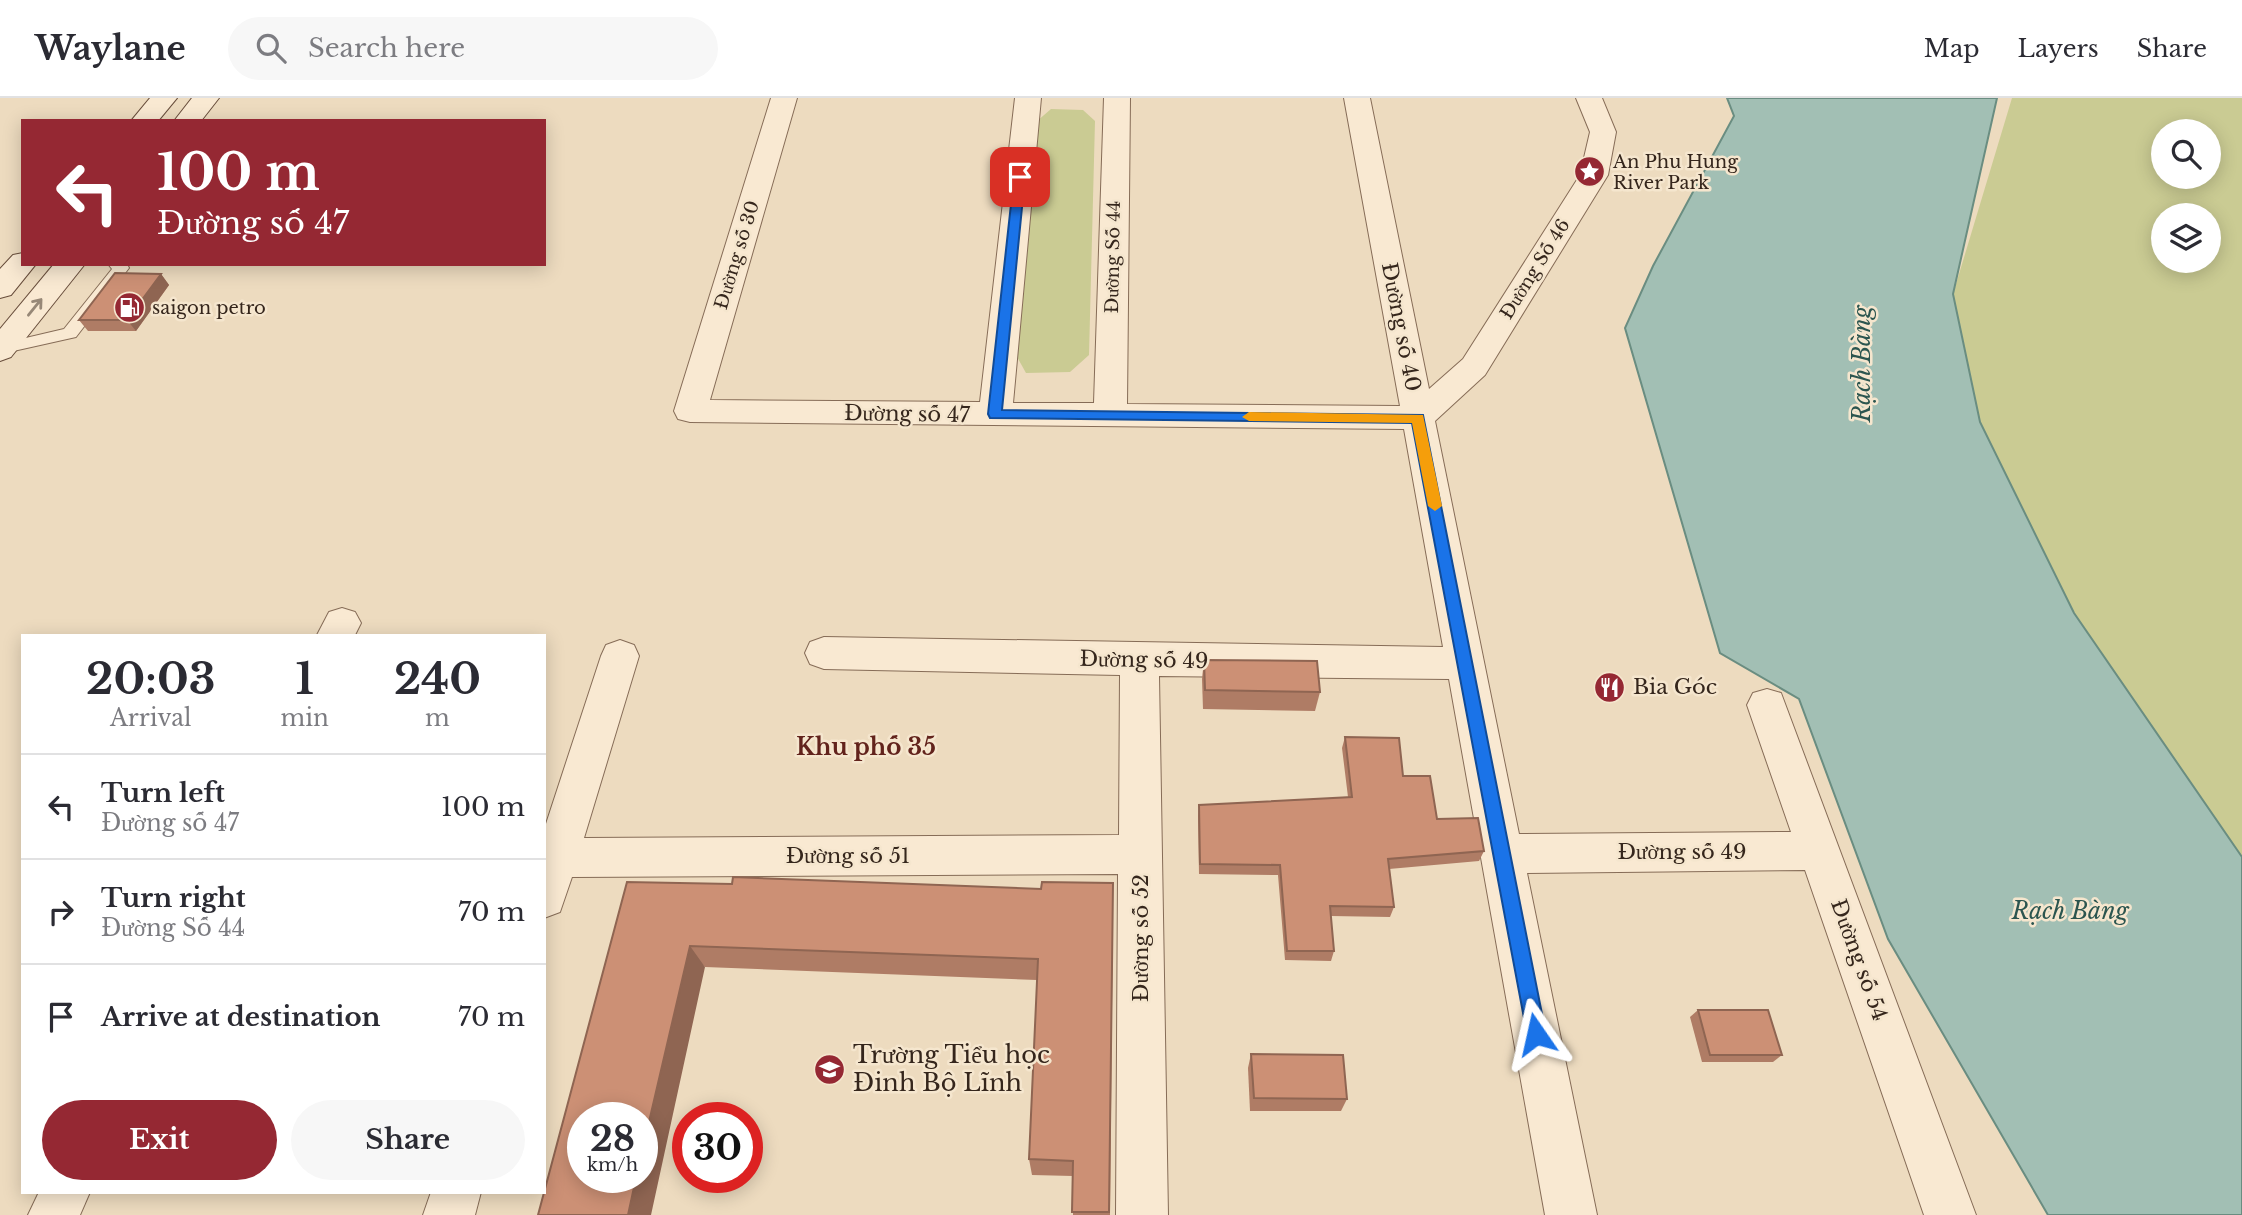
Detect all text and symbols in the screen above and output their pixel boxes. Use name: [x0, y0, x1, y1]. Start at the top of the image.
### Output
search box: [228, 17, 718, 80]
text: Waylane: [35, 28, 186, 69]
icon: search: [252, 29, 290, 67]
text: Search here: [308, 32, 465, 64]
text: Map: [1924, 34, 1980, 63]
text: Layers: [2018, 34, 2099, 63]
text: Share: [2137, 34, 2207, 63]
map controls: [2151, 119, 2221, 273]
button: search: [2151, 119, 2221, 189]
text: 100 m: [157, 142, 320, 203]
icon: left: [42, 147, 133, 238]
pin: [990, 147, 1050, 207]
place label: An Phu Hung River Park: [1612, 151, 1738, 194]
place icon: An Phu Hung River Park: [1573, 155, 1607, 189]
icon: arrive: [1001, 158, 1039, 196]
street label: Đường số 30: [710, 198, 764, 312]
street label: Đường Số 44: [1101, 200, 1125, 314]
text: Đường số 47: [157, 203, 349, 243]
button: layers: [2151, 203, 2221, 273]
street label: Đường Số 46: [1495, 215, 1575, 323]
street label: Đường số 40: [1376, 260, 1426, 394]
fuel station icon: saigon petro: [112, 291, 146, 325]
place label: saigon petro: [152, 297, 266, 319]
one-way arrow: [27, 299, 43, 317]
water label: Rạch Bàng: [1848, 304, 1876, 423]
street label: Đường số 47: [844, 400, 971, 428]
street label: Đường số 49: [1079, 646, 1209, 674]
text: 20:03: [86, 653, 216, 705]
text: 1: [296, 653, 314, 705]
text: 240: [394, 653, 481, 705]
restaurant icon: Bia Góc: [1593, 670, 1627, 704]
place label: Bia Góc: [1633, 674, 1717, 700]
text: Arrival: [110, 704, 192, 732]
text: min: [281, 704, 329, 732]
text: m: [425, 704, 450, 732]
district label: Khu phố 35: [796, 733, 936, 761]
text: Turn left: [101, 777, 225, 809]
icon: left: [42, 788, 80, 826]
text: 100 m: [441, 791, 525, 823]
text: Đường số 47: [101, 809, 239, 837]
street label: Đường số 49: [1618, 839, 1746, 865]
street label: Đường số 51: [786, 843, 910, 869]
street label: Đường số 52: [1128, 874, 1154, 1002]
text: Turn right: [101, 882, 246, 914]
icon: right: [42, 893, 80, 931]
text: 70 m: [458, 896, 525, 928]
street label: Đường số 54: [1825, 896, 1893, 1024]
water label: Rạch Bàng: [2011, 897, 2130, 925]
text: Đường Số 44: [101, 914, 245, 942]
position arrow: [1499, 997, 1573, 1071]
icon: arrive: [42, 998, 80, 1036]
text: Arrive at destination: [101, 1001, 381, 1033]
text: 70 m: [458, 1001, 525, 1033]
place label: Trường Tiểu học Đinh Bộ Lĩnh: [853, 1040, 1050, 1097]
school or university icon: Trường Tiểu học Đinh Bộ Lĩnh: [813, 1052, 847, 1086]
button: Exit: [42, 1100, 277, 1180]
button: Share: [291, 1100, 525, 1180]
speed limit sign: 30: [672, 1102, 763, 1193]
text: 28: [590, 1117, 635, 1160]
text: km/h: [587, 1154, 638, 1176]

